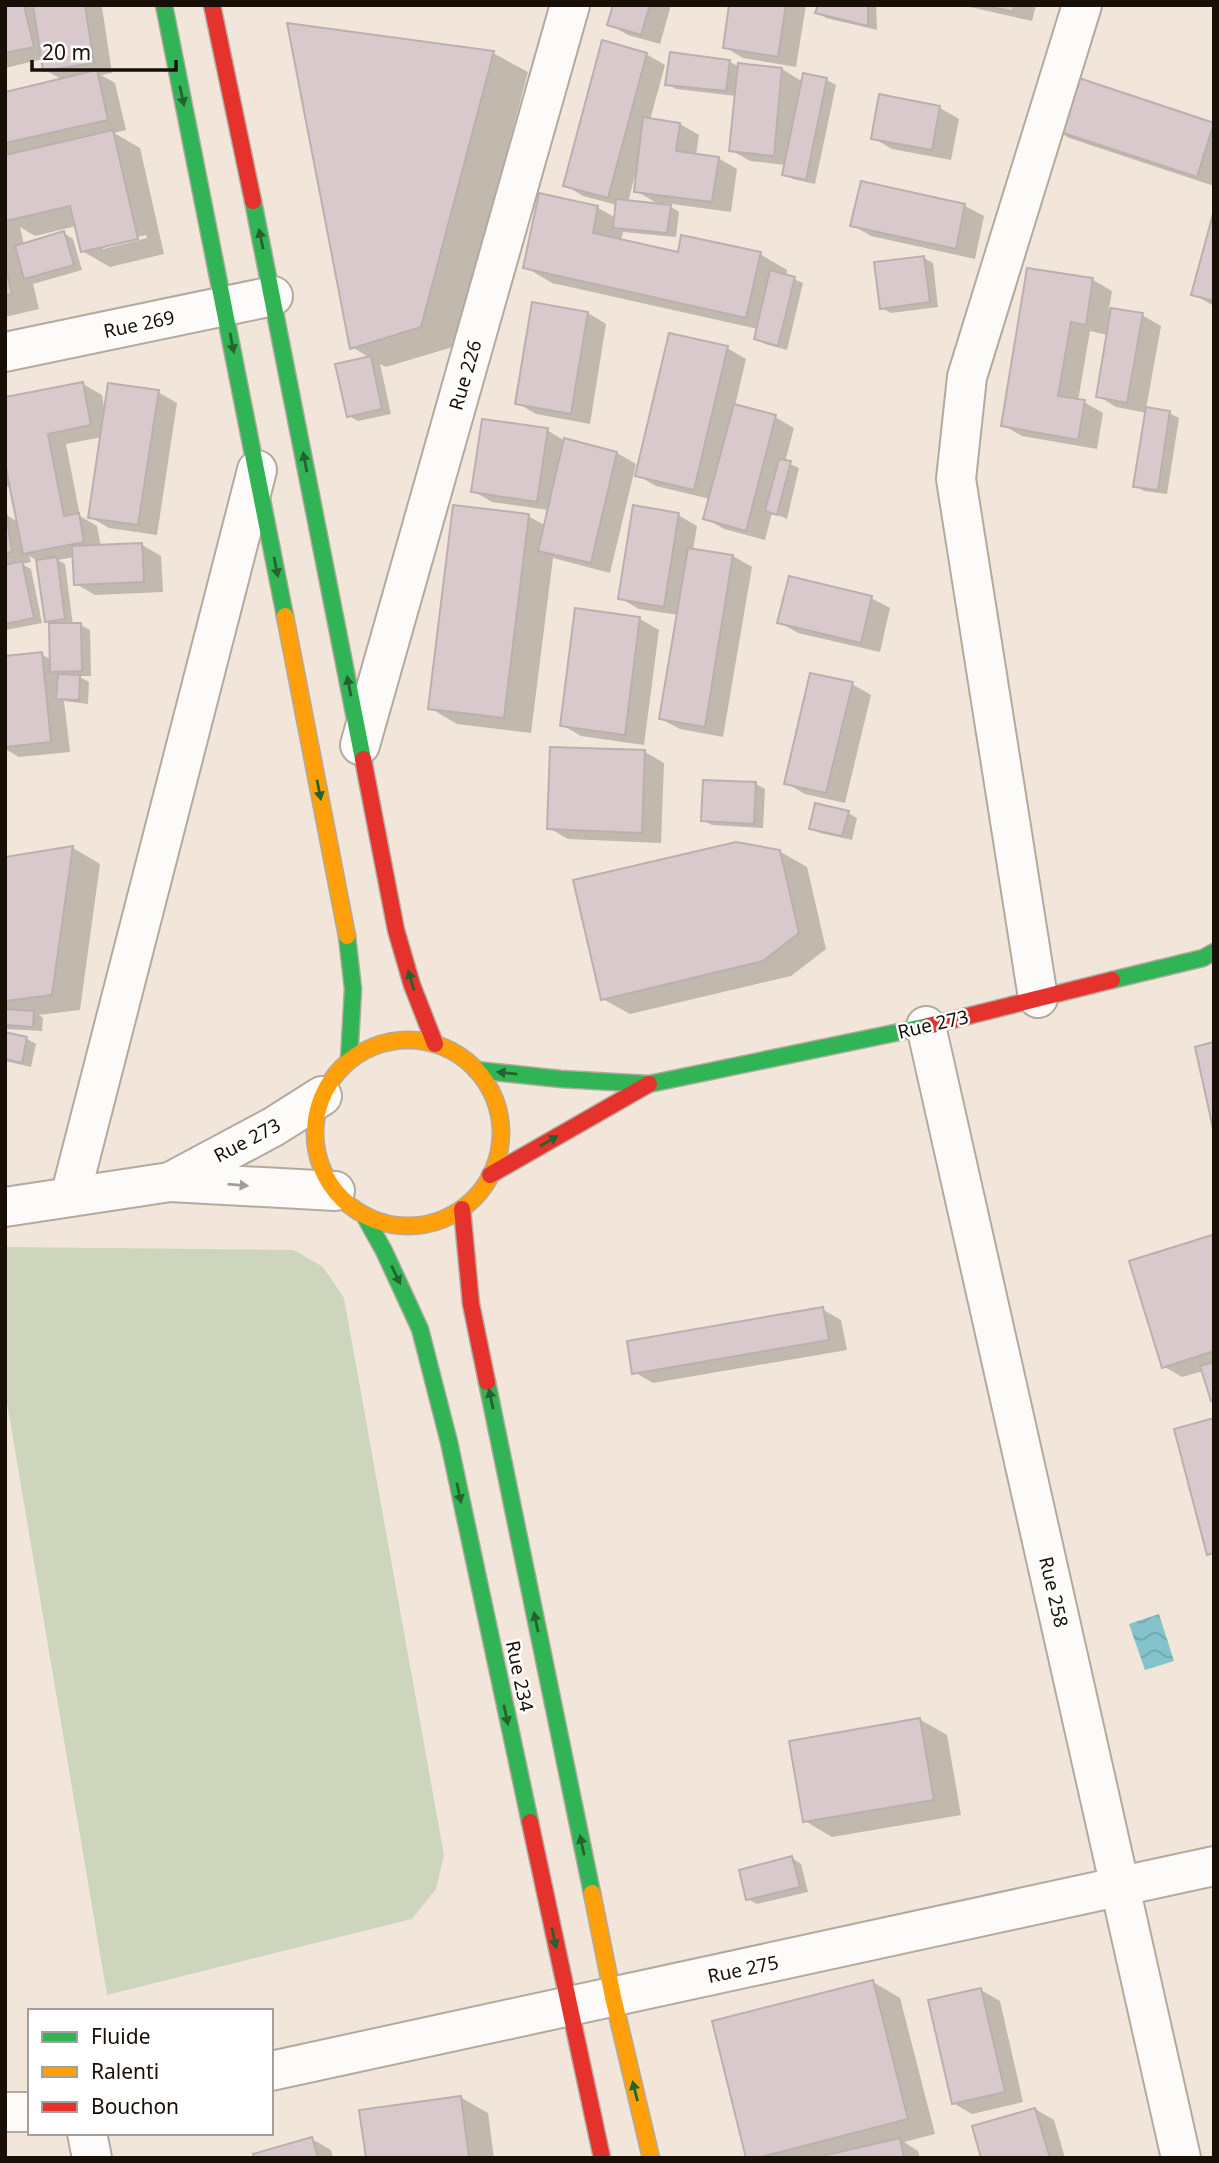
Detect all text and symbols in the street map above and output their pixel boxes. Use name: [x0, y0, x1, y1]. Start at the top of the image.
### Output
scale bar: [32, 28, 175, 72]
text: 20 m: [42, 38, 91, 66]
one-way arrow: [177, 85, 188, 107]
one-way arrow: [256, 228, 267, 250]
street label: Rue 269: [101, 304, 177, 344]
one-way arrow: [227, 332, 238, 354]
street label: Rue 226: [443, 337, 487, 413]
one-way arrow: [300, 451, 311, 473]
one-way arrow: [270, 556, 281, 578]
one-way arrow: [343, 675, 354, 697]
one-way arrow: [314, 779, 325, 801]
one-way arrow: [405, 969, 415, 990]
street label: Rue 273: [895, 1003, 971, 1045]
one-way arrow: [496, 1068, 518, 1079]
street label: Rue 273: [209, 1112, 285, 1168]
one-way arrow: [540, 1135, 559, 1147]
one-way arrow: [227, 1180, 249, 1191]
one-way arrow: [390, 1265, 401, 1285]
one-way arrow: [485, 1388, 496, 1410]
one-way arrow: [454, 1482, 465, 1504]
street label: Rue 258: [1033, 1554, 1075, 1630]
one-way arrow: [531, 1611, 542, 1633]
street label: Rue 234: [500, 1638, 540, 1714]
one-way arrow: [501, 1704, 512, 1726]
one-way arrow: [576, 1834, 587, 1856]
one-way arrow: [548, 1927, 559, 1949]
street label: Rue 275: [705, 1949, 781, 1989]
legend: [28, 2009, 273, 2135]
text: Fluide: [91, 2022, 150, 2050]
text: Ralenti: [91, 2057, 159, 2085]
one-way arrow: [629, 2080, 640, 2102]
text: Bouchon: [91, 2092, 179, 2120]

